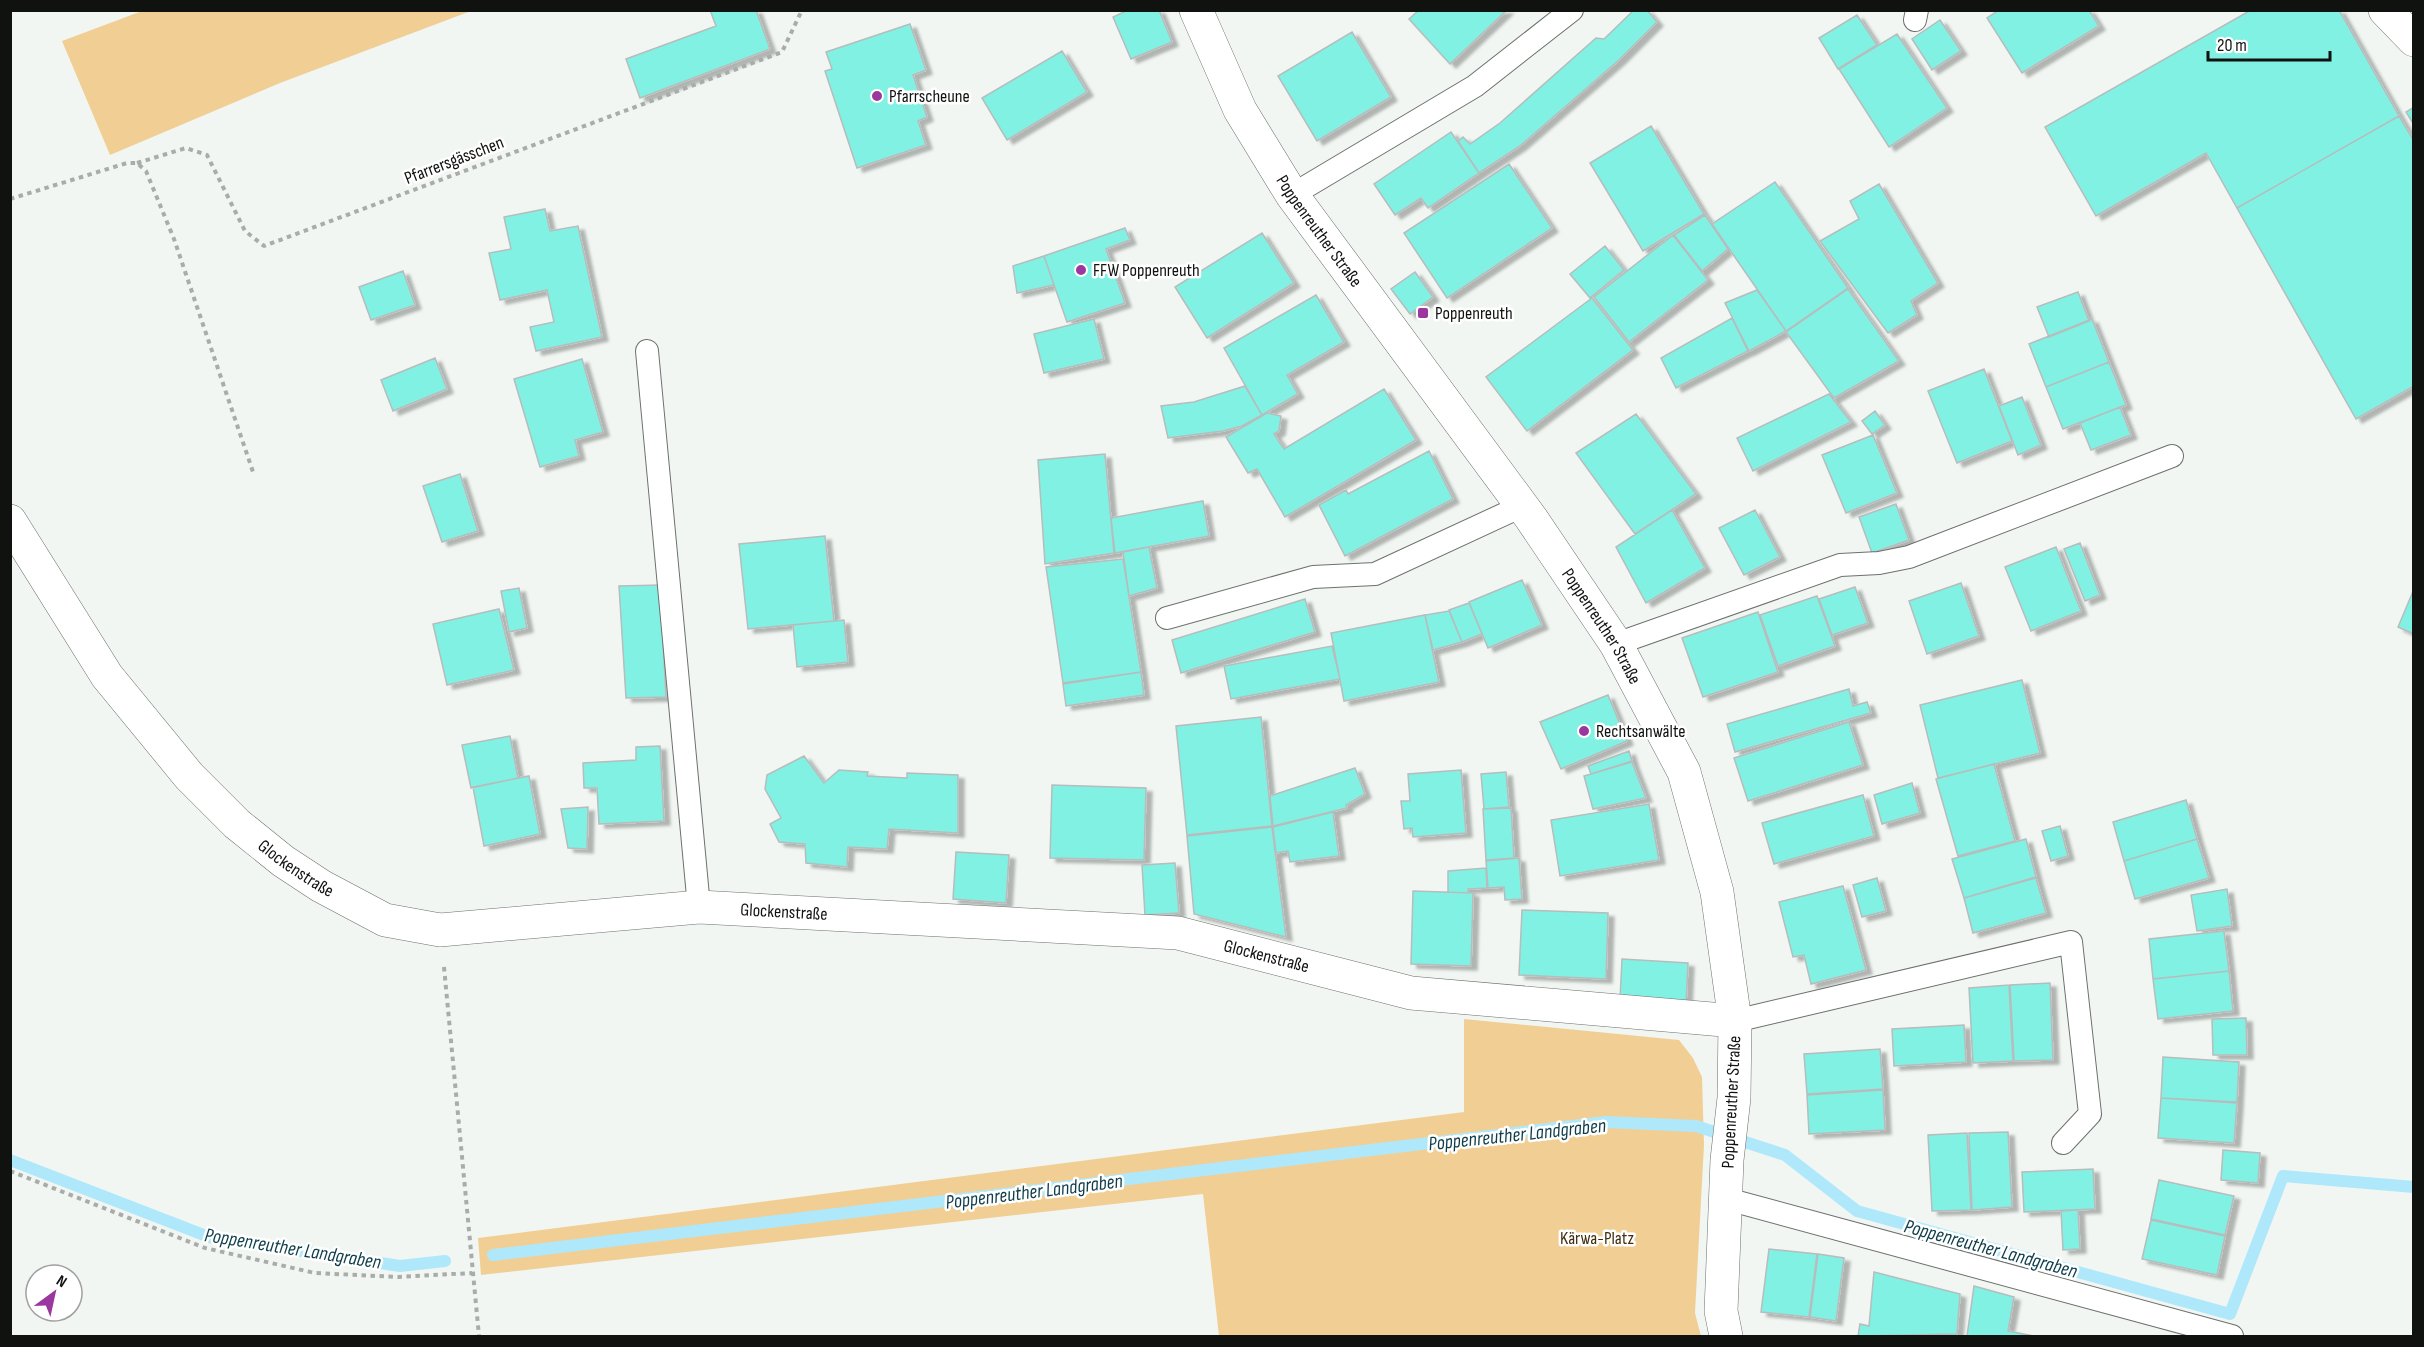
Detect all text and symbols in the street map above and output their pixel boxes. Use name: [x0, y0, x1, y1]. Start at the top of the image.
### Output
scale bar: [2208, 24, 2330, 62]
text: 20 m: [2217, 35, 2247, 56]
place label: Pfarrscheune: [889, 86, 970, 107]
marker: Pfarrscheune: [870, 89, 884, 103]
street label: Pfarrersgässchen: [402, 132, 507, 189]
street label: Poppenreuther Straße: [1271, 172, 1366, 291]
place label: FFW Poppenreuth: [1093, 260, 1200, 281]
marker: FFW Poppenreuth: [1074, 263, 1088, 277]
place label: Poppenreuth: [1435, 303, 1513, 324]
marker: Poppenreuth: [1416, 306, 1430, 320]
street label: Poppenreuther Straße: [1557, 564, 1645, 688]
place label: Rechtsanwälte: [1596, 721, 1685, 742]
marker: Rechtsanwälte: [1577, 724, 1591, 738]
street label: Glockenstraße: [254, 835, 337, 902]
street label: Glockenstraße: [740, 899, 828, 925]
street label: Glockenstraße: [1221, 935, 1311, 977]
street label: Poppenreuther Straße: [1718, 1035, 1745, 1169]
water label: Poppenreuther Landgraben: [1427, 1114, 1607, 1156]
water label: Poppenreuther Landgraben: [944, 1169, 1124, 1215]
water label: Poppenreuther Landgraben: [1901, 1214, 2080, 1284]
water label: Poppenreuther Landgraben: [203, 1223, 383, 1275]
park label: Kärwa-Platz: [1560, 1228, 1634, 1249]
north arrow: [24, 1263, 84, 1323]
text: N: [53, 1271, 70, 1292]

